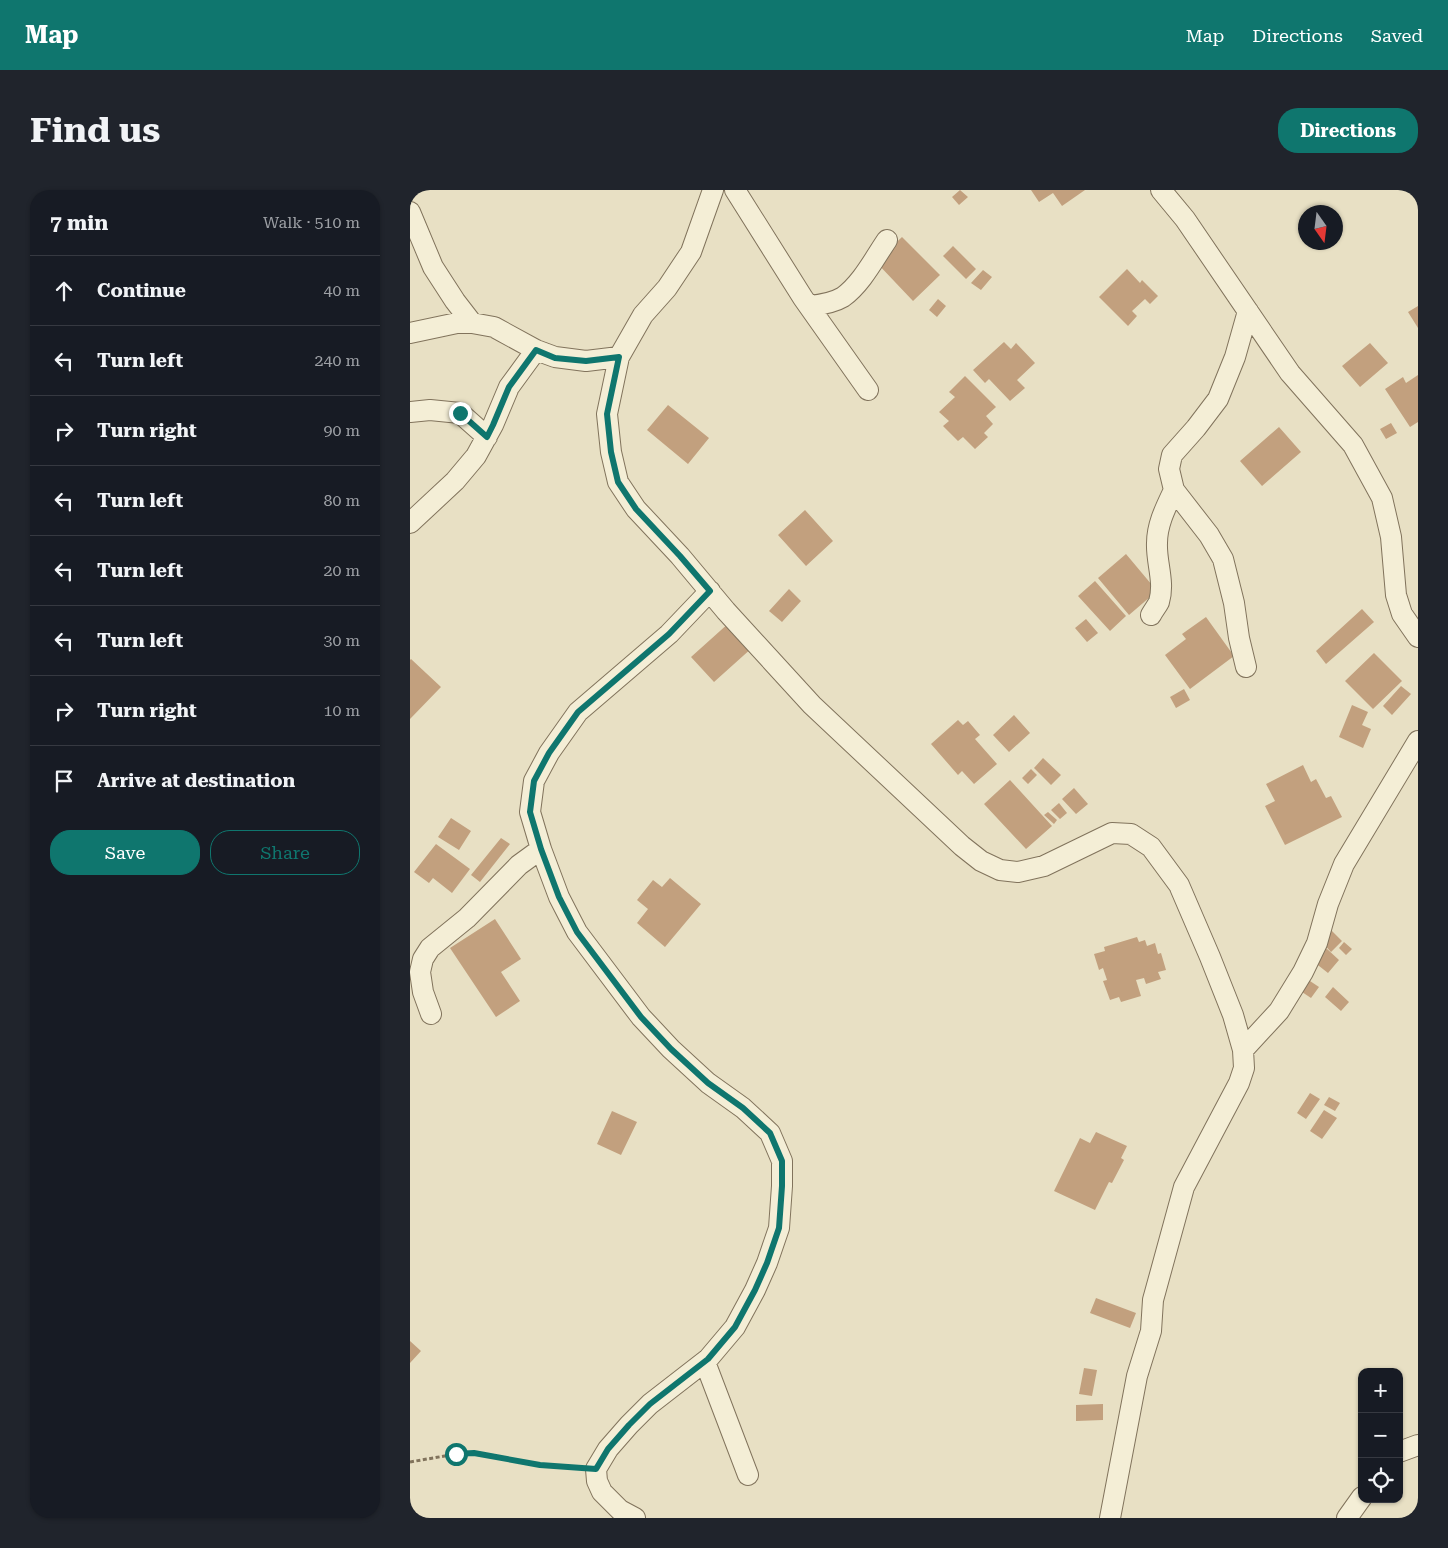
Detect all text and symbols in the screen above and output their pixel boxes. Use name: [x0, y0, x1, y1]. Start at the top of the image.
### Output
text: Map: [25, 21, 79, 49]
text: Map: [1186, 25, 1224, 46]
text: Directions: [1252, 25, 1343, 46]
text: Saved: [1371, 25, 1423, 46]
button: Directions: [1278, 108, 1418, 153]
text: Find us: [30, 110, 160, 151]
north arrow: [1298, 205, 1343, 250]
text: 7 min: [50, 211, 108, 235]
text: Walk · 510 m: [263, 213, 360, 232]
icon: ahead: [50, 277, 78, 305]
text: Continue: [97, 279, 186, 302]
text: 40 m: [323, 281, 360, 300]
icon: left: [50, 347, 78, 375]
text: Turn left: [97, 349, 183, 372]
text: 240 m: [314, 351, 360, 370]
route end: [449, 402, 472, 425]
icon: right: [50, 417, 78, 445]
text: Turn right: [97, 419, 197, 442]
text: 90 m: [323, 421, 360, 440]
icon: left: [50, 487, 78, 515]
text: Turn left: [97, 489, 183, 512]
text: 80 m: [323, 491, 360, 510]
icon: left: [50, 557, 78, 585]
text: Turn left: [97, 559, 183, 582]
text: 20 m: [323, 561, 360, 580]
icon: left: [50, 627, 78, 655]
text: Turn left: [97, 629, 183, 652]
text: 30 m: [323, 631, 360, 650]
icon: right: [50, 697, 78, 725]
text: Turn right: [97, 699, 197, 722]
text: 10 m: [323, 701, 360, 720]
icon: arrive: [50, 767, 78, 795]
text: Arrive at destination: [97, 769, 295, 792]
button: Save: [50, 830, 200, 875]
button: Share: [210, 830, 360, 875]
map controls: [1358, 1368, 1403, 1503]
button: +: [1358, 1368, 1403, 1413]
button: −: [1358, 1413, 1403, 1458]
route start: [445, 1443, 468, 1466]
button: locate: [1358, 1458, 1403, 1503]

